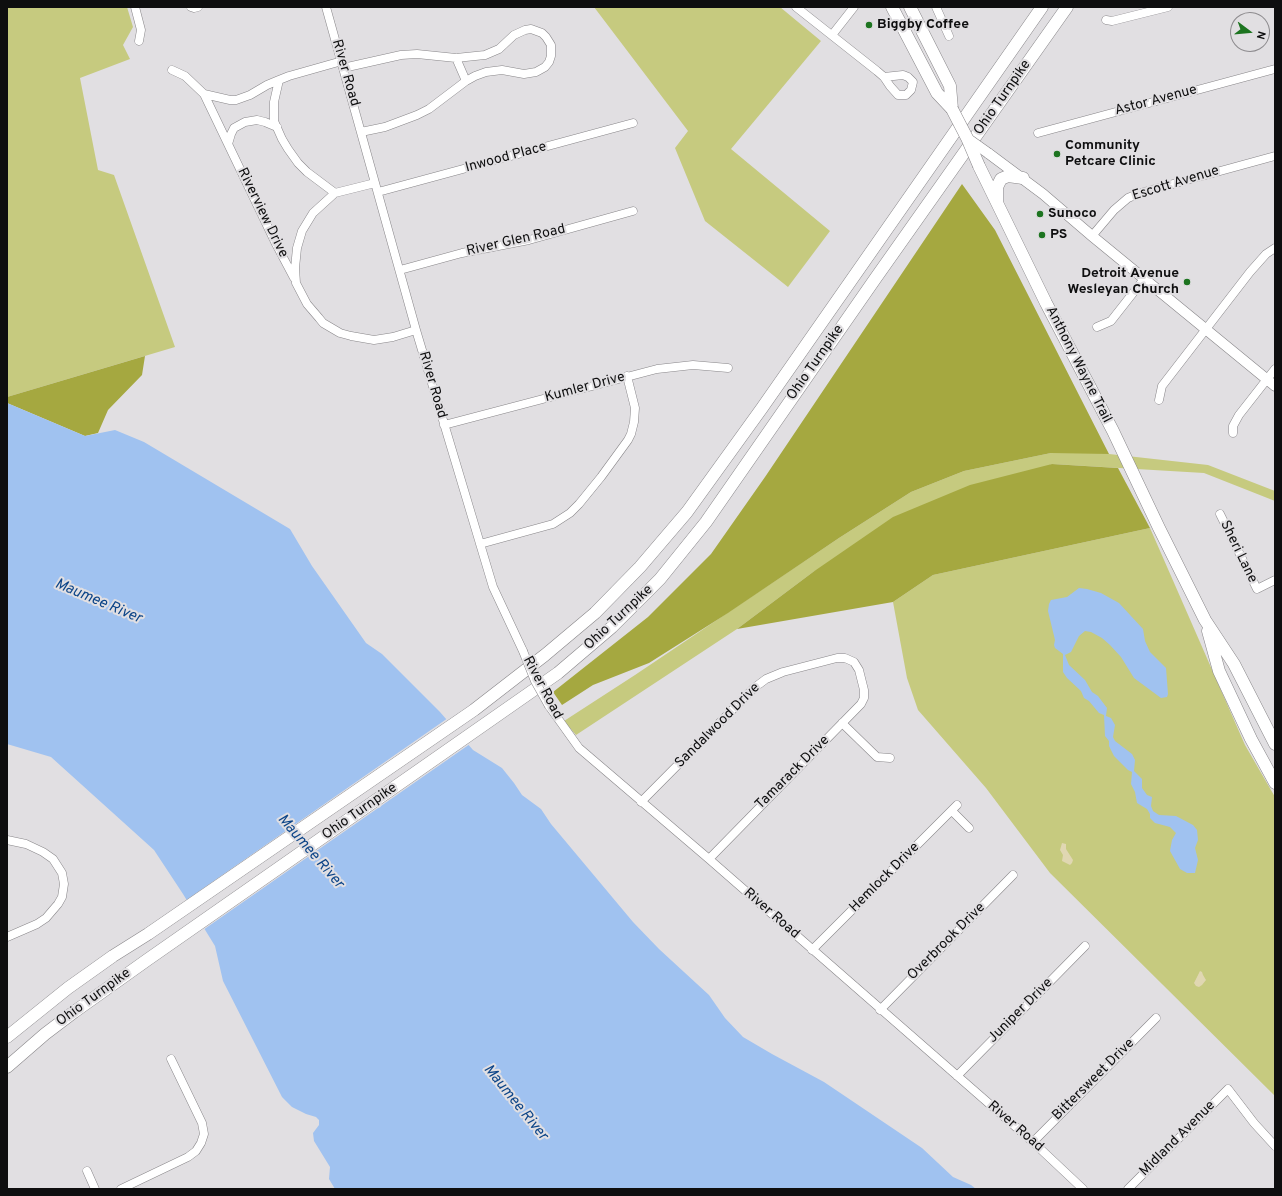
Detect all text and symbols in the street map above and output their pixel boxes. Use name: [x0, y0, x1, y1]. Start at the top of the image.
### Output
north arrow: [1230, 12, 1270, 52]
place label: Biggby Coffee: [877, 17, 969, 33]
marker: Biggby Coffee: [864, 20, 874, 30]
text: N: [1253, 29, 1268, 41]
street label: River Road: [327, 38, 363, 108]
street label: Ohio Turnpike: [971, 57, 1035, 139]
street label: Astor Avenue: [1113, 82, 1199, 120]
place label: Community Petcare Clinic: [1065, 138, 1156, 170]
street label: Inwood Place: [464, 139, 548, 177]
marker: Community Petcare Clinic: [1052, 149, 1062, 159]
street label: Escott Avenue: [1131, 163, 1221, 205]
street label: Riverview Drive: [233, 165, 291, 261]
place label: Sunoco: [1048, 206, 1097, 222]
marker: Sunoco: [1035, 209, 1045, 219]
street label: River Glen Road: [465, 221, 567, 261]
place label: PS: [1050, 227, 1067, 243]
marker: PS: [1037, 230, 1047, 240]
place label: Detroit Avenue Wesleyan Church: [1067, 266, 1179, 298]
marker: Detroit Avenue Wesleyan Church: [1182, 277, 1192, 287]
street label: Anthony Wayne Trail: [1041, 304, 1115, 426]
street label: Ohio Turnpike: [784, 322, 848, 404]
street label: River Road: [414, 350, 450, 420]
street label: Kumler Drive: [543, 369, 627, 407]
street label: Sheri Lane: [1216, 518, 1260, 586]
water label: Maumee River: [52, 576, 144, 628]
street label: Ohio Turnpike: [581, 582, 657, 654]
street label: River Road: [518, 654, 566, 722]
street label: Sandalwood Drive: [672, 680, 764, 772]
street label: Tamarack Drive: [752, 732, 834, 814]
street label: Ohio Turnpike: [319, 780, 401, 844]
water label: Maumee River: [273, 811, 347, 893]
street label: Hemlock Drive: [847, 840, 923, 916]
street label: River Road: [740, 885, 802, 943]
street label: Overbrook Drive: [905, 900, 989, 984]
street label: Ohio Turnpike: [54, 965, 134, 1031]
street label: Juniper Drive: [985, 975, 1057, 1047]
street label: Bittersweet Drive: [1049, 1035, 1139, 1125]
water label: Maumee River: [479, 1061, 551, 1145]
street label: River Road: [984, 1098, 1046, 1156]
street label: Midland Avenue: [1137, 1098, 1219, 1180]

